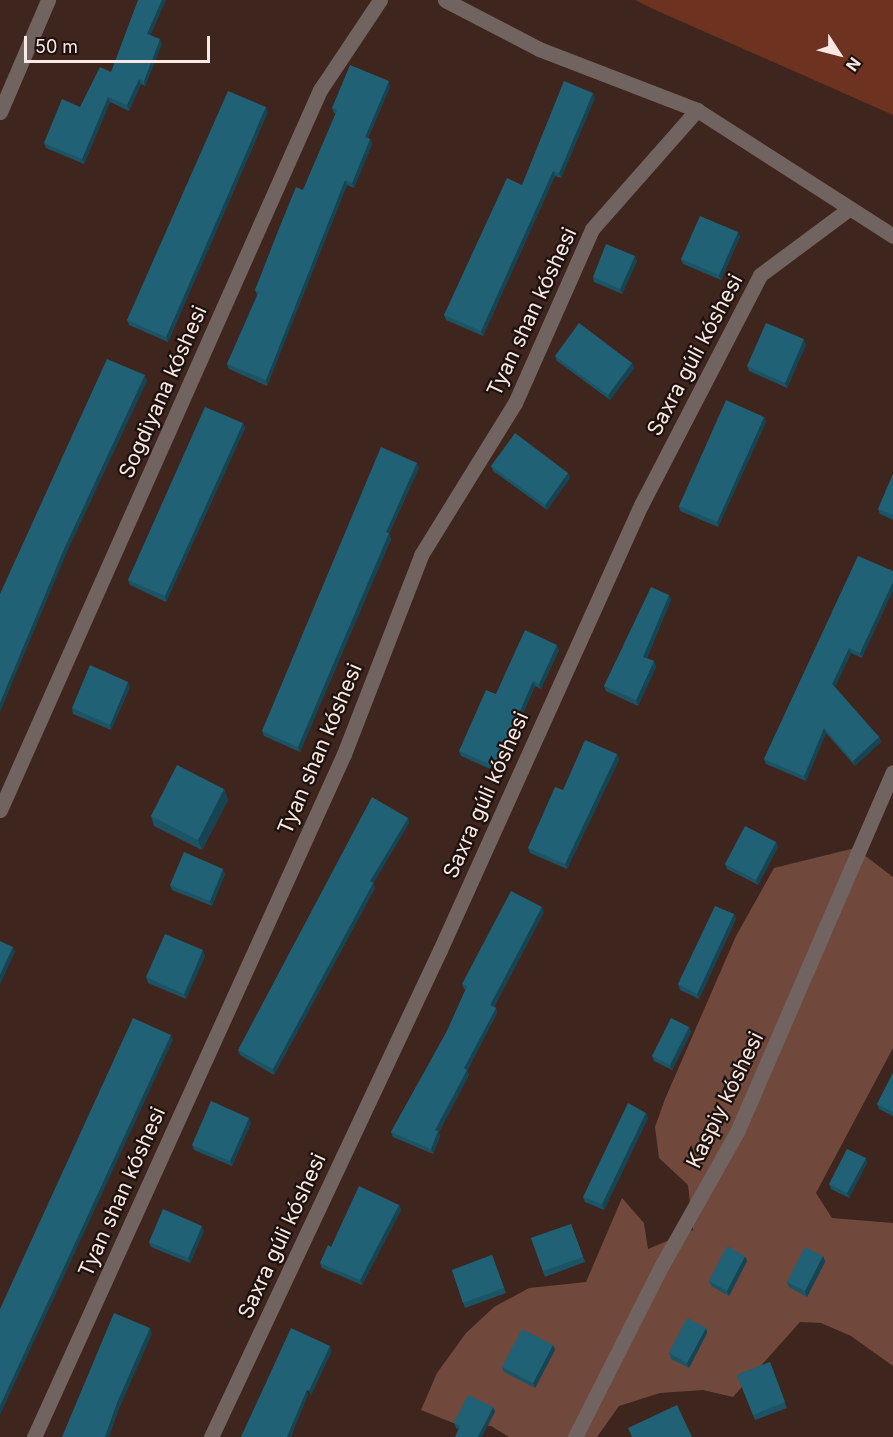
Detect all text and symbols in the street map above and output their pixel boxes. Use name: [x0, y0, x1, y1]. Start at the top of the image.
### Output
scale bar: [27, 24, 213, 62]
north arrow: [809, 24, 869, 84]
text: 50 m: [35, 36, 78, 57]
text: N: [842, 54, 865, 75]
street label: Tyan shan kóshesi: [482, 224, 582, 400]
street label: Saxra gúli kóshesi: [642, 270, 748, 440]
street label: Sogdiyana kóshesi: [114, 302, 212, 482]
street label: Tyan shan kóshesi: [273, 660, 367, 838]
street label: Saxra gúli kóshesi: [438, 708, 534, 882]
street label: Kaspiy kóshesi: [681, 1028, 769, 1172]
street label: Tyan shan kóshesi: [73, 1103, 171, 1281]
street label: Saxra gúli kóshesi: [233, 1149, 331, 1323]

